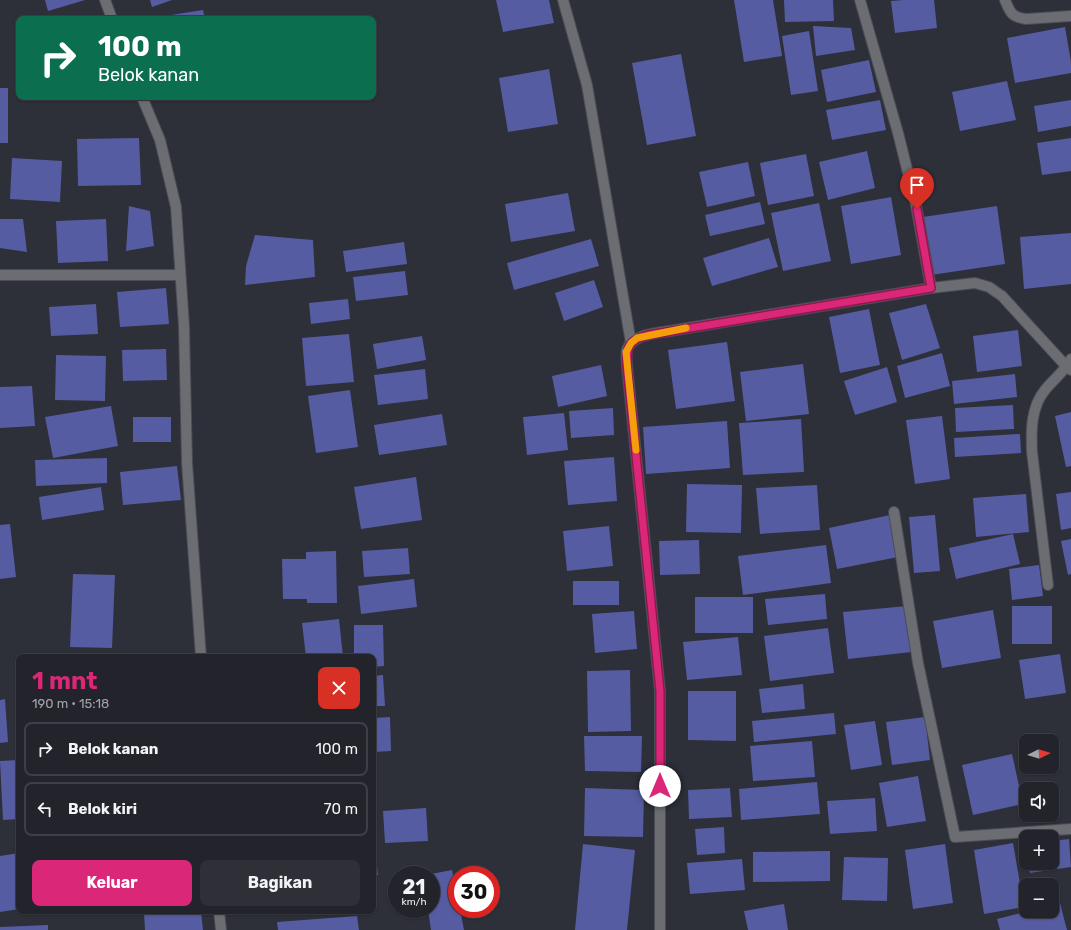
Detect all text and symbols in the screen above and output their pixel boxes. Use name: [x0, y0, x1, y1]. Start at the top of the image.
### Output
text: 100 m: [98, 30, 182, 63]
icon: right: [32, 32, 84, 84]
text: Belok kanan: [98, 64, 199, 86]
pin: [900, 168, 934, 209]
icon: arrive: [906, 174, 928, 196]
text: 1 mnt: [32, 667, 98, 695]
button: close: [318, 667, 360, 709]
text: 190 m · 15:18: [32, 696, 109, 711]
north arrow: [1019, 734, 1059, 774]
map controls: [1019, 734, 1059, 918]
icon: right: [34, 738, 56, 760]
text: Belok kanan: [68, 740, 158, 758]
text: 100 m: [316, 740, 358, 758]
position arrow: [639, 765, 681, 807]
button: sound: [1019, 782, 1059, 822]
icon: left: [34, 798, 56, 820]
text: Belok kiri: [68, 800, 137, 818]
text: 70 m: [324, 800, 358, 818]
button: +: [1019, 830, 1059, 870]
button: Keluar: [32, 860, 192, 906]
button: Bagikan: [200, 860, 360, 906]
speed limit sign: 30: [448, 866, 500, 918]
text: 21: [403, 875, 425, 899]
button: −: [1019, 878, 1059, 918]
text: km/h: [402, 896, 426, 908]

